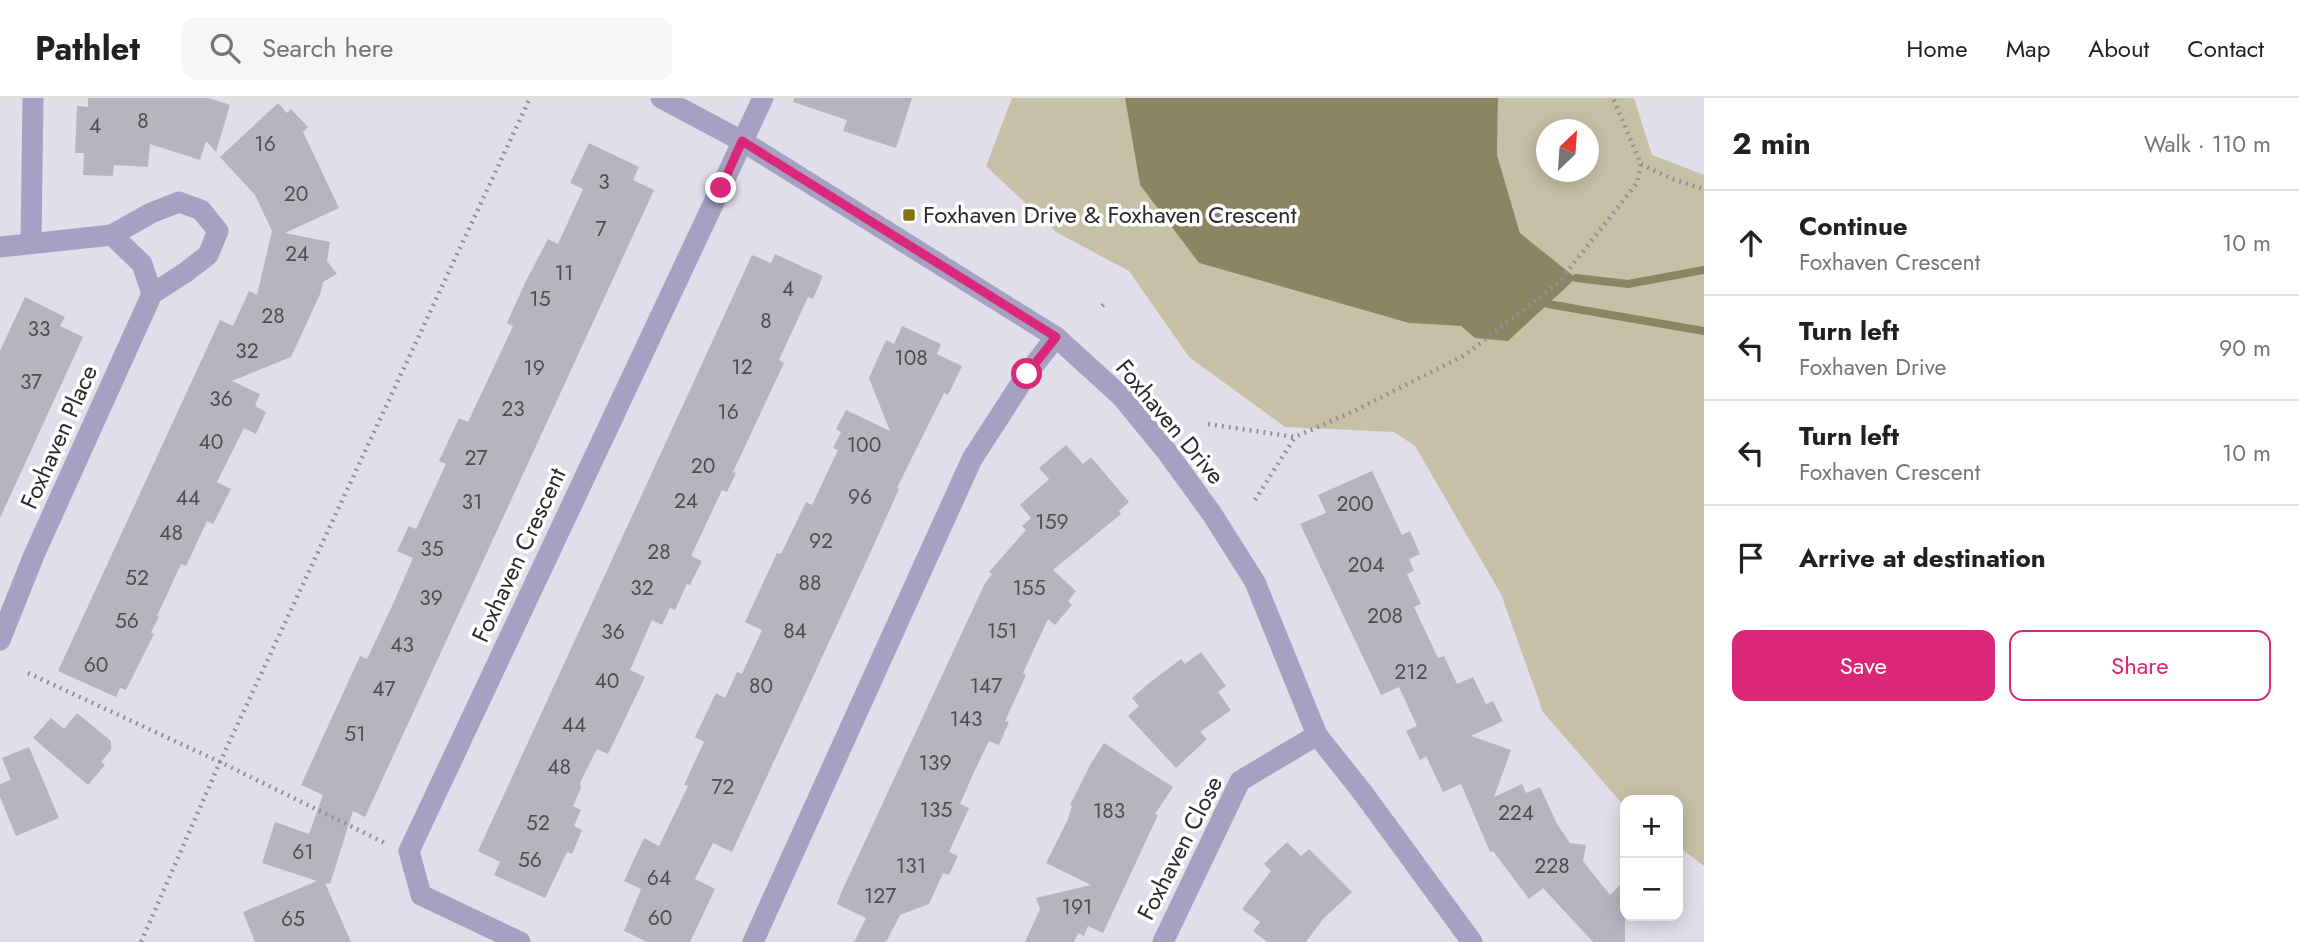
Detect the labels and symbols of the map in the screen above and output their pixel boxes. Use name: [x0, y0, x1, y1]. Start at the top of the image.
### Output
house number: 8: [137, 106, 149, 136]
house number: 4: [89, 111, 101, 141]
north arrow: [1536, 119, 1599, 182]
house number: 16: [254, 129, 276, 159]
house number: 3: [598, 167, 610, 197]
route end: [705, 172, 736, 203]
house number: 20: [284, 179, 308, 209]
place label: Foxhaven Drive & Foxhaven Crescent: [923, 197, 1297, 232]
marker: Foxhaven Drive & Foxhaven Crescent: [901, 207, 917, 223]
house number: 7: [595, 214, 607, 244]
house number: 24: [285, 239, 309, 269]
house number: 11: [555, 258, 573, 288]
house number: 4: [782, 274, 794, 304]
house number: 15: [529, 284, 551, 314]
house number: 28: [261, 301, 285, 331]
house number: 8: [760, 306, 772, 336]
house number: 33: [28, 314, 50, 344]
house number: 32: [235, 336, 259, 366]
house number: 108: [894, 343, 928, 373]
house number: 12: [731, 352, 753, 382]
street label: Foxhaven Drive: [1108, 352, 1233, 492]
house number: 19: [523, 353, 545, 383]
route start: [1011, 358, 1042, 389]
street label: Foxhaven Place: [11, 359, 106, 515]
house number: 37: [20, 367, 42, 397]
house number: 36: [209, 384, 233, 414]
house number: 23: [501, 394, 525, 424]
house number: 16: [717, 397, 739, 427]
house number: 40: [199, 427, 223, 457]
house number: 100: [847, 430, 881, 460]
house number: 27: [465, 443, 487, 473]
house number: 20: [691, 451, 715, 481]
street label: Foxhaven Crescent: [463, 462, 574, 648]
house number: 96: [848, 482, 872, 512]
house number: 44: [176, 483, 200, 513]
house number: 24: [674, 486, 698, 516]
house number: 31: [462, 487, 482, 517]
house number: 200: [1336, 489, 1374, 519]
house number: 159: [1035, 507, 1069, 537]
house number: 48: [159, 518, 183, 548]
house number: 92: [809, 526, 833, 556]
house number: 35: [420, 534, 444, 564]
house number: 28: [647, 537, 671, 567]
house number: 204: [1348, 550, 1384, 580]
house number: 52: [125, 563, 149, 593]
house number: 88: [799, 568, 821, 598]
house number: 32: [630, 573, 654, 603]
house number: 155: [1012, 573, 1046, 603]
house number: 39: [419, 583, 443, 613]
house number: 208: [1367, 601, 1403, 631]
house number: 56: [115, 606, 139, 636]
house number: 84: [783, 616, 807, 646]
house number: 151: [987, 616, 1017, 646]
house number: 36: [601, 617, 625, 647]
house number: 43: [390, 630, 414, 660]
house number: 60: [84, 650, 108, 680]
house number: 212: [1394, 657, 1428, 687]
house number: 40: [595, 666, 619, 696]
house number: 80: [749, 671, 773, 701]
house number: 147: [970, 671, 1002, 701]
house number: 47: [372, 674, 396, 704]
house number: 143: [949, 704, 983, 734]
house number: 44: [562, 710, 586, 740]
house number: 51: [344, 719, 366, 749]
house number: 139: [918, 748, 952, 778]
house number: 48: [547, 752, 571, 782]
street label: Foxhaven Close: [1128, 770, 1231, 926]
house number: 72: [712, 772, 734, 802]
house number: 135: [920, 795, 952, 825]
house number: 183: [1093, 796, 1125, 826]
house number: 224: [1498, 798, 1534, 828]
house number: 52: [526, 808, 550, 838]
house number: 61: [292, 837, 314, 867]
house number: 56: [518, 845, 542, 875]
house number: 131: [896, 851, 926, 881]
house number: 228: [1534, 851, 1570, 881]
house number: 64: [647, 863, 671, 893]
house number: 127: [864, 881, 896, 911]
house number: 191: [1062, 892, 1093, 922]
house number: 60: [648, 903, 672, 933]
house number: 65: [281, 904, 305, 934]

